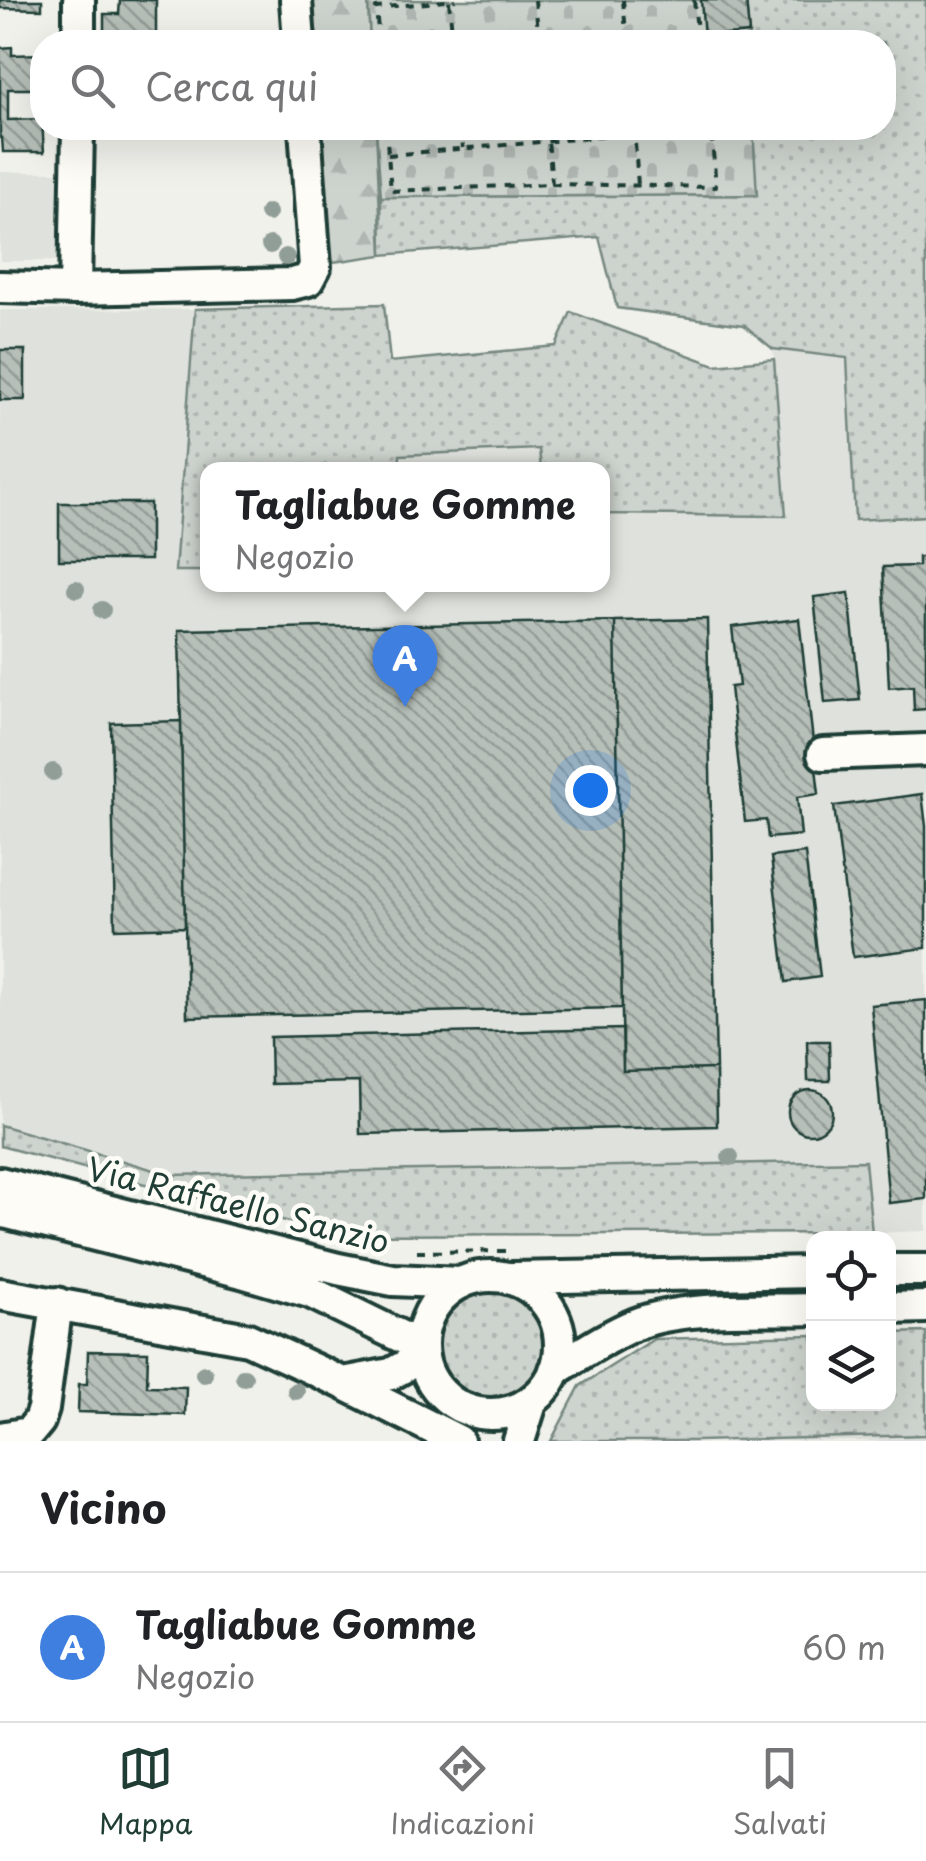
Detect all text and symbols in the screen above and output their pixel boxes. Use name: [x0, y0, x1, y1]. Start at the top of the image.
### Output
search box: [30, 30, 896, 140]
text: Cerca qui: [145, 57, 318, 114]
icon: search: [65, 58, 120, 113]
popup: [200, 462, 610, 592]
text: Tagliabue Gomme: [234, 475, 576, 532]
text: Negozio: [234, 532, 355, 580]
pin: A: [372, 624, 438, 707]
your location: [565, 765, 616, 816]
street label: Via Raffaello Sanzio: [82, 1143, 395, 1265]
map controls: [806, 1231, 896, 1411]
button: locate: [806, 1231, 896, 1321]
button: layers: [806, 1321, 896, 1411]
text: Vicino: [40, 1475, 166, 1538]
text: Tagliabue Gomme: [135, 1595, 476, 1652]
text: A: [60, 1623, 85, 1671]
text: 60 m: [802, 1623, 886, 1671]
text: Negozio: [135, 1652, 255, 1700]
tab: Mappa: [99, 1741, 192, 1844]
tab: Indicazioni: [390, 1741, 535, 1844]
tab: Salvati: [733, 1741, 827, 1844]

